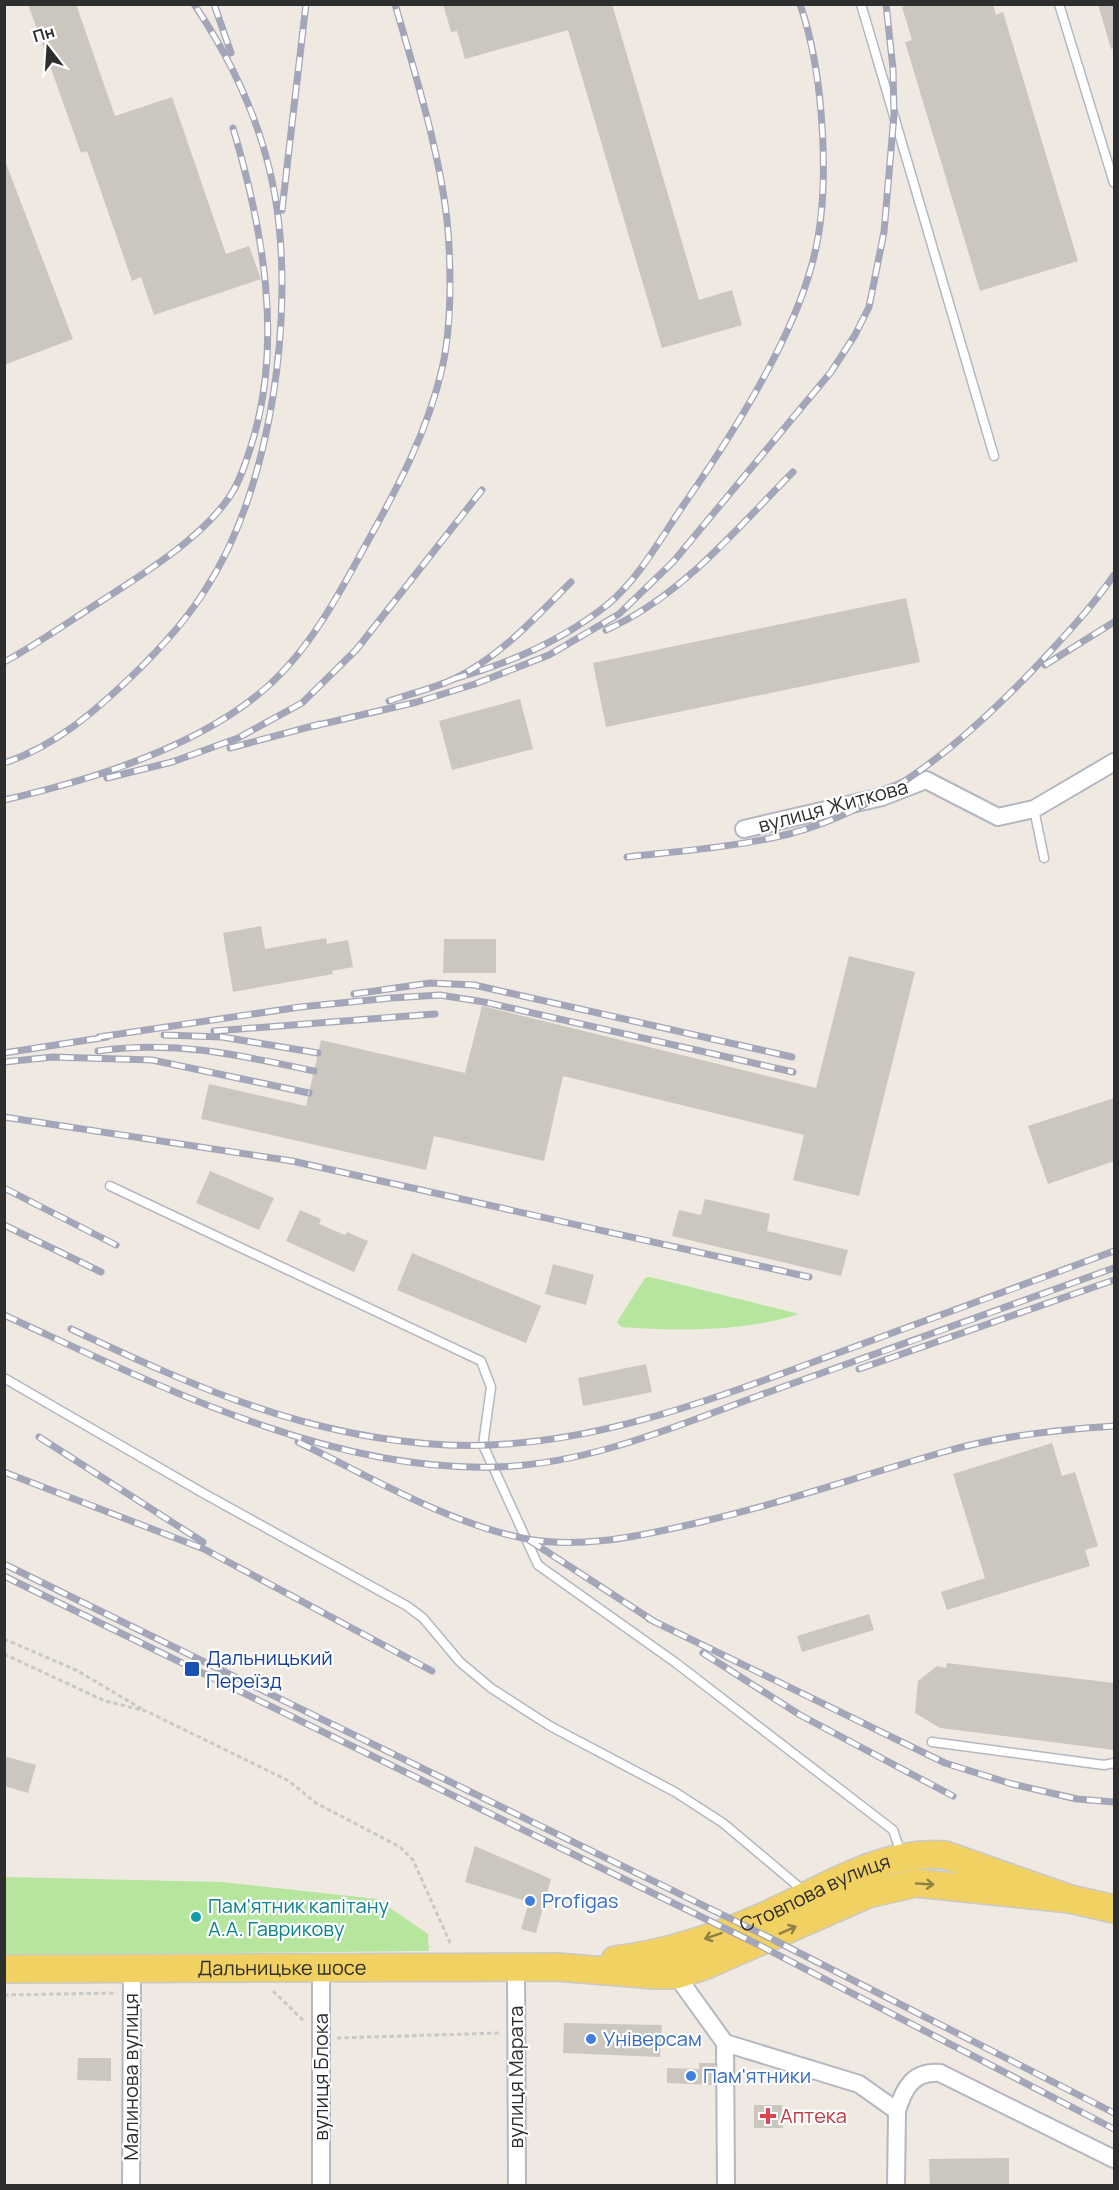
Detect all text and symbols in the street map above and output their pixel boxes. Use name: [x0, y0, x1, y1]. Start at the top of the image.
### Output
north arrow: [18, 18, 78, 78]
text: Пн: [30, 20, 57, 47]
street label: вулиця Житкова: [755, 773, 911, 838]
place label: Дальницький Переїзд: [206, 1644, 333, 1694]
marker: Дальницький Переїзд: [183, 1660, 201, 1678]
street label: Стовпова вулиця: [735, 1847, 893, 1938]
one-way arrow: [915, 1879, 934, 1890]
place label: Profigas: [542, 1887, 618, 1914]
place label: Пам'ятник капітану А.А. Гаврикову: [208, 1892, 389, 1942]
marker: Profigas: [523, 1894, 537, 1908]
marker: Пам'ятник капітану А.А. Гаврикову: [189, 1910, 203, 1924]
one-way arrow: [779, 1924, 797, 1935]
one-way arrow: [705, 1931, 723, 1942]
street label: Дальницьке шосе: [197, 1954, 367, 1981]
street label: Малинова вулиця: [117, 1993, 144, 2161]
street label: вулиця Марата: [502, 2006, 529, 2148]
street label: вулиця Блока: [307, 2013, 334, 2141]
place label: Універсам: [603, 2025, 702, 2052]
marker: Універсам: [584, 2032, 598, 2046]
place label: Пам'ятники: [703, 2062, 811, 2089]
marker: Пам'ятники: [684, 2069, 698, 2083]
place label: Аптека: [780, 2102, 847, 2129]
marker: Аптека: [761, 2109, 775, 2123]

